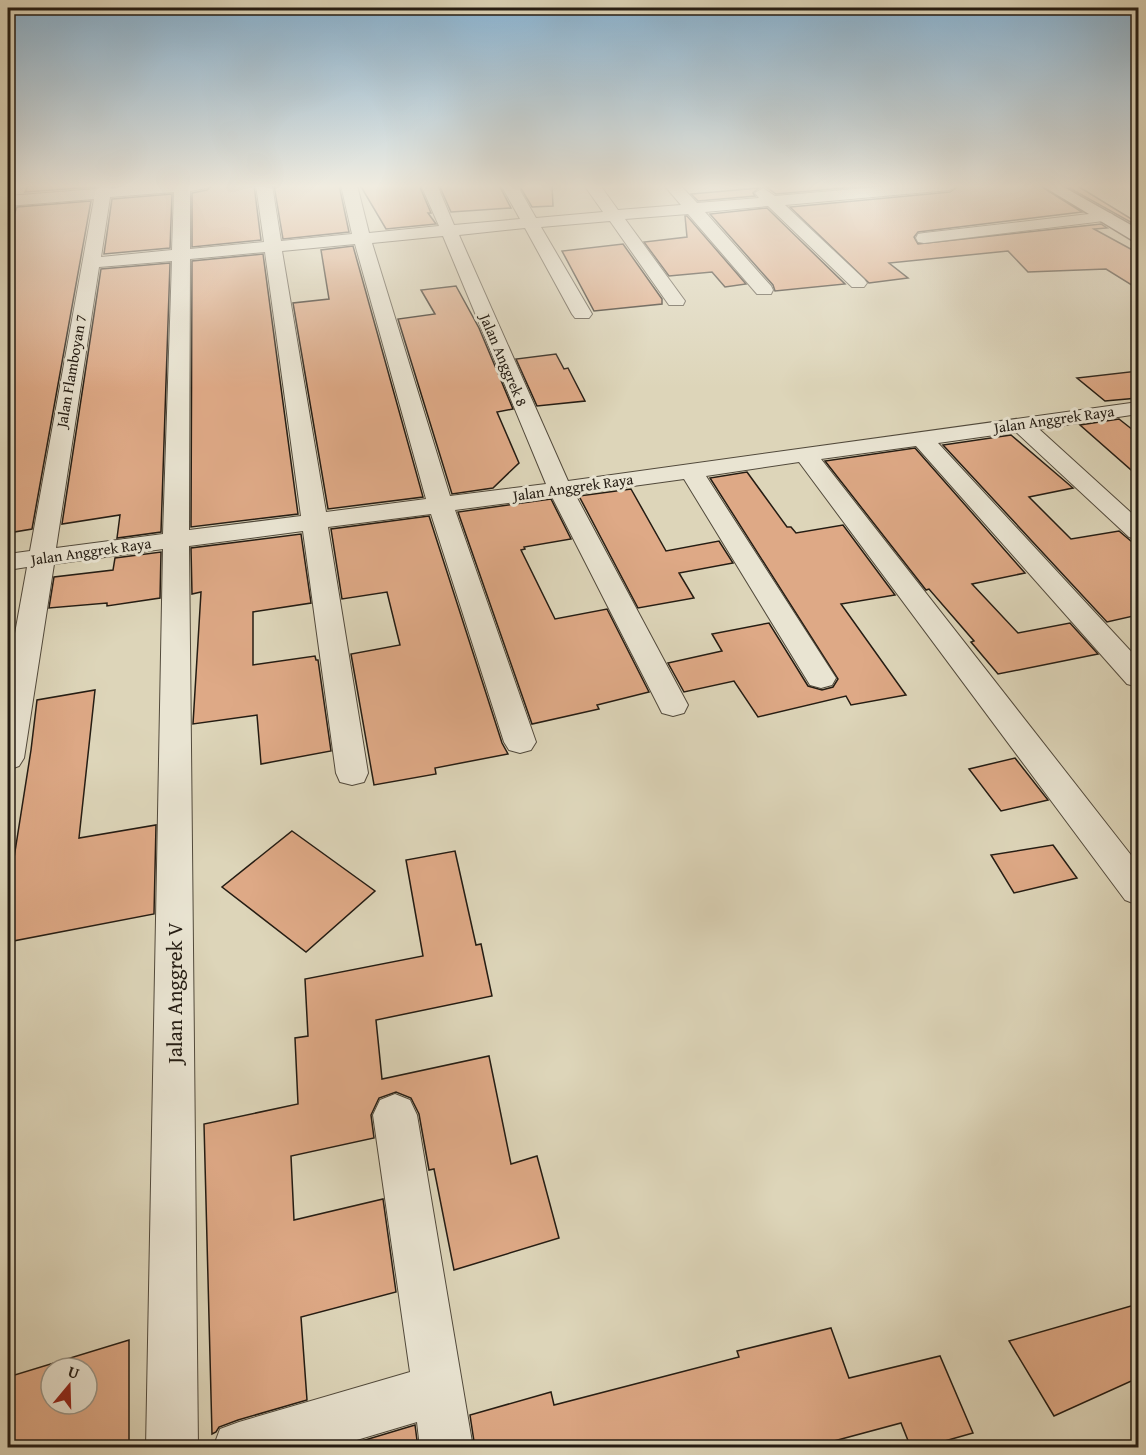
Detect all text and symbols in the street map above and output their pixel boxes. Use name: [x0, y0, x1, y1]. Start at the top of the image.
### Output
street label: Jalan Anggrek 8: [474, 309, 533, 409]
street label: Jalan Flamboyan 7: [50, 313, 91, 431]
street label: Jalan Anggrek Raya: [991, 400, 1116, 438]
street label: Jalan Anggrek Raya: [510, 468, 635, 506]
street label: Jalan Anggrek Raya: [28, 532, 153, 570]
street label: Jalan Anggrek V: [159, 922, 190, 1067]
north arrow: [39, 1356, 99, 1416]
text: U: [65, 1359, 83, 1385]

